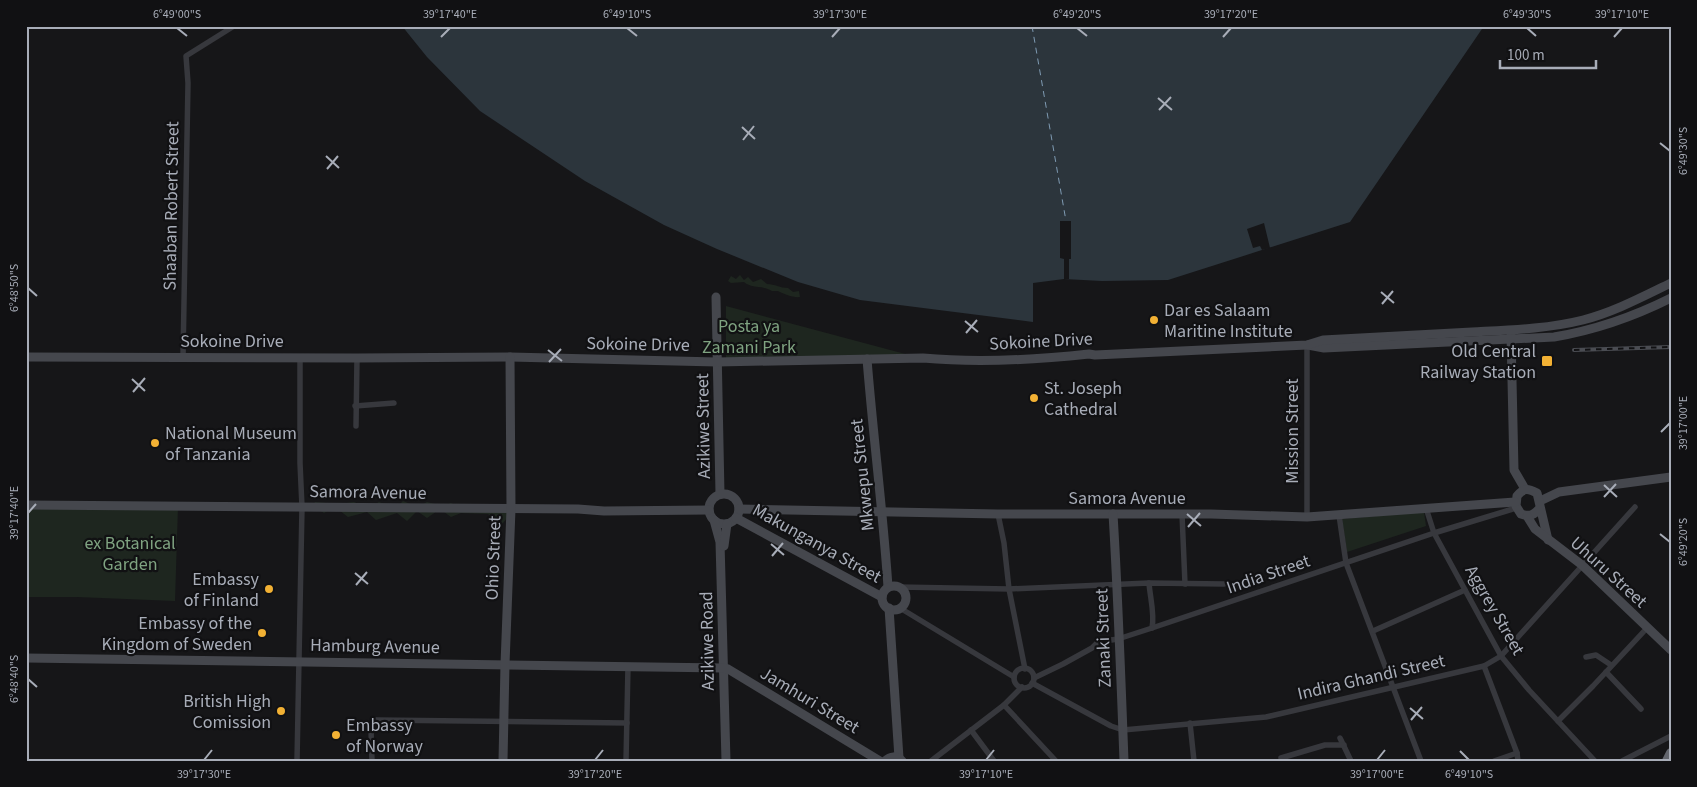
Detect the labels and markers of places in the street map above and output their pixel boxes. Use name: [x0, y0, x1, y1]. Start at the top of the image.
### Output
place label: Dar es Salaam Maritine Institute: [1164, 298, 1293, 344]
marker: Dar es Salaam Maritine Institute: [1148, 314, 1160, 326]
place label: Old Central Railway Station: [1420, 339, 1536, 385]
marker: Old Central Railway Station: [1540, 354, 1554, 368]
place label: St. Joseph Cathedral: [1044, 376, 1122, 422]
marker: St. Joseph Cathedral: [1028, 392, 1040, 404]
place label: National Museum of Tanzania: [165, 421, 297, 467]
marker: National Museum of Tanzania: [149, 437, 161, 449]
place label: Embassy of Finland: [184, 567, 260, 613]
marker: Embassy of Finland: [263, 583, 275, 595]
place label: Embassy of the Kingdom of Sweden: [101, 611, 252, 657]
marker: Embassy of the Kingdom of Sweden: [256, 627, 268, 639]
place label: British High Comission: [183, 689, 271, 735]
marker: British High Comission: [275, 705, 287, 717]
place label: Embassy of Norway: [346, 713, 423, 759]
marker: Embassy of Norway: [330, 729, 342, 741]

